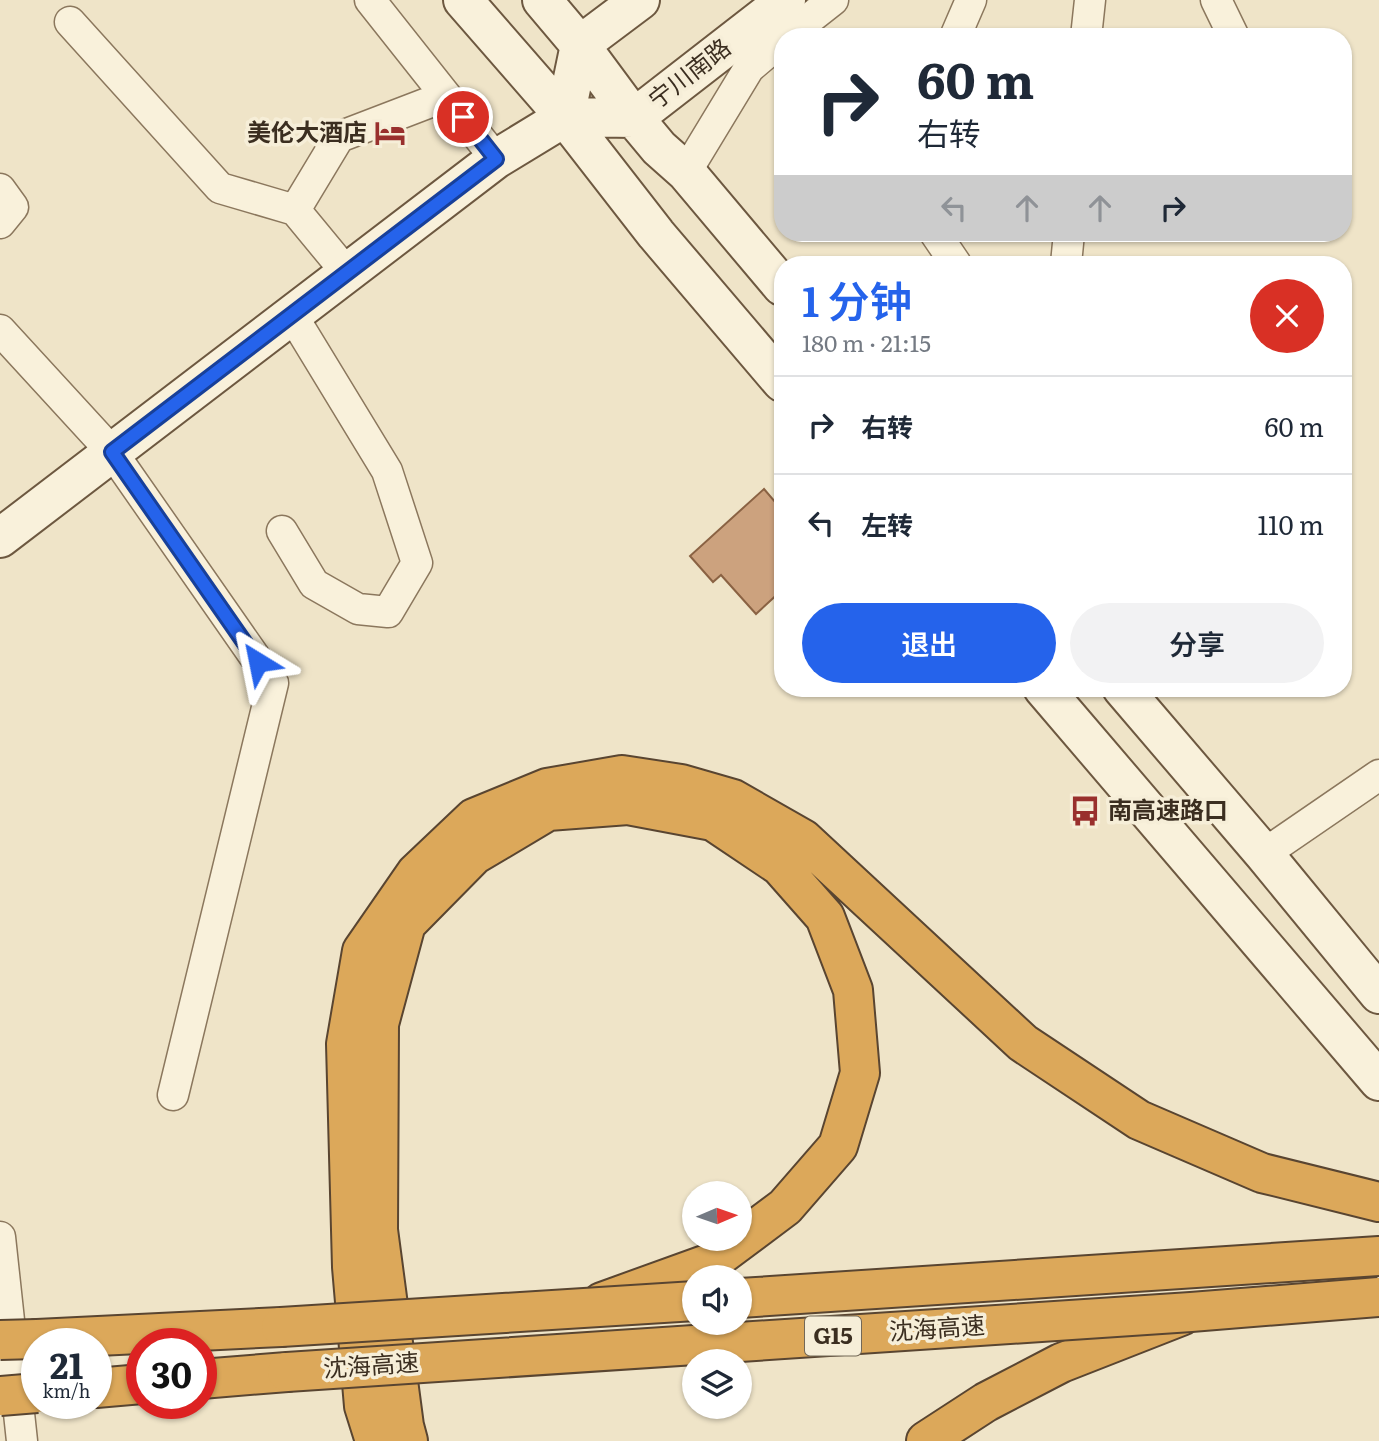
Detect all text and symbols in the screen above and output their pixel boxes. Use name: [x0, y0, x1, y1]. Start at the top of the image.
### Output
street label: 宁川南路: [640, 29, 737, 115]
text: 60 m: [917, 41, 1034, 114]
icon: right: [802, 56, 893, 147]
pin: [433, 87, 493, 147]
icon: arrive: [444, 98, 482, 136]
text: 右转: [917, 108, 981, 156]
place label: 美伦大酒店: [247, 113, 367, 148]
hotel icon: 美伦大酒店: [373, 116, 407, 150]
icon: left: [935, 189, 973, 227]
icon: ahead: [1008, 189, 1046, 227]
icon: ahead: [1081, 189, 1119, 227]
icon: right: [1154, 189, 1192, 227]
text: 1 分钟: [802, 268, 912, 330]
button: close: [1250, 279, 1324, 353]
text: 180 m · 21:15: [802, 325, 931, 359]
icon: right: [802, 406, 840, 444]
text: 右转: [861, 406, 913, 445]
text: 60 m: [1265, 406, 1324, 445]
icon: left: [802, 504, 840, 542]
text: 左转: [861, 504, 913, 543]
text: 110 m: [1257, 504, 1324, 543]
button: 退出: [802, 603, 1056, 683]
button: 分享: [1070, 603, 1324, 683]
position arrow: [221, 625, 295, 699]
place label: 南高速路口: [1108, 791, 1228, 826]
bus stop icon: 南高速路口: [1068, 794, 1102, 828]
north arrow: [682, 1181, 752, 1251]
map controls: [682, 1181, 752, 1419]
button: sound: [682, 1265, 752, 1335]
street label: 沈海高速: [888, 1306, 986, 1347]
road number: G15: [805, 1316, 861, 1356]
speed limit sign: 30: [126, 1328, 217, 1419]
text: 21: [50, 1338, 83, 1390]
street label: 沈海高速: [322, 1343, 420, 1384]
button: layers: [682, 1349, 752, 1419]
text: km/h: [43, 1377, 90, 1404]

